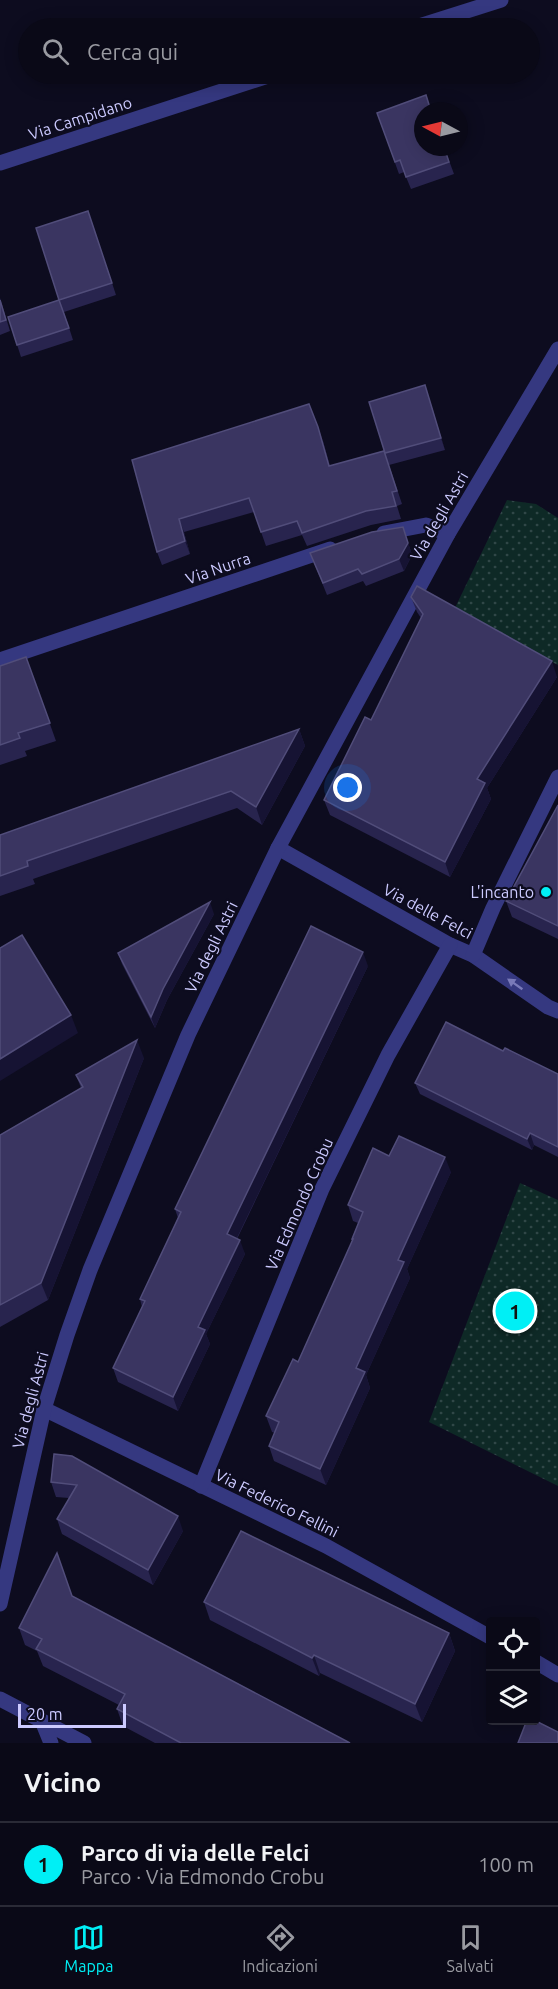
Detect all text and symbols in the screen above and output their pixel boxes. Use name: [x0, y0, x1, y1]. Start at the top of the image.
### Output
search box: [18, 18, 540, 84]
icon: search: [39, 35, 72, 68]
text: Cerca qui: [87, 39, 178, 64]
street label: Via Campidano: [26, 93, 134, 143]
north arrow: [414, 102, 468, 156]
street label: Via degli Astri: [406, 468, 472, 564]
street label: Via Nurra: [183, 549, 253, 587]
your location: [333, 773, 362, 802]
street label: Via delle Felci: [380, 880, 476, 942]
place label: L'incanto: [470, 883, 534, 901]
marker: L'incanto: [539, 885, 553, 899]
street label: Via degli Astri: [181, 898, 241, 996]
one-way arrow: [507, 979, 523, 990]
street label: Via Edmondo Crobu: [262, 1135, 336, 1273]
pin: 1: [496, 1288, 534, 1334]
street label: Via degli Astri: [8, 1350, 52, 1450]
street label: Via Federico Fellini: [212, 1465, 342, 1541]
map controls: [486, 1617, 540, 1725]
button: locate: [486, 1617, 540, 1671]
button: layers: [486, 1671, 540, 1725]
scale bar: [18, 1701, 126, 1728]
text: 20 m: [27, 1705, 63, 1723]
text: Vicino: [24, 1768, 101, 1797]
text: Parco di via delle Felci: [81, 1840, 309, 1865]
text: 1: [38, 1853, 49, 1876]
text: 100 m: [478, 1853, 534, 1876]
text: Parco · Via Edmondo Crobu: [81, 1865, 324, 1888]
tab: Mappa: [64, 1921, 113, 1975]
tab: Indicazioni: [242, 1921, 318, 1975]
tab: Salvati: [447, 1921, 494, 1975]

